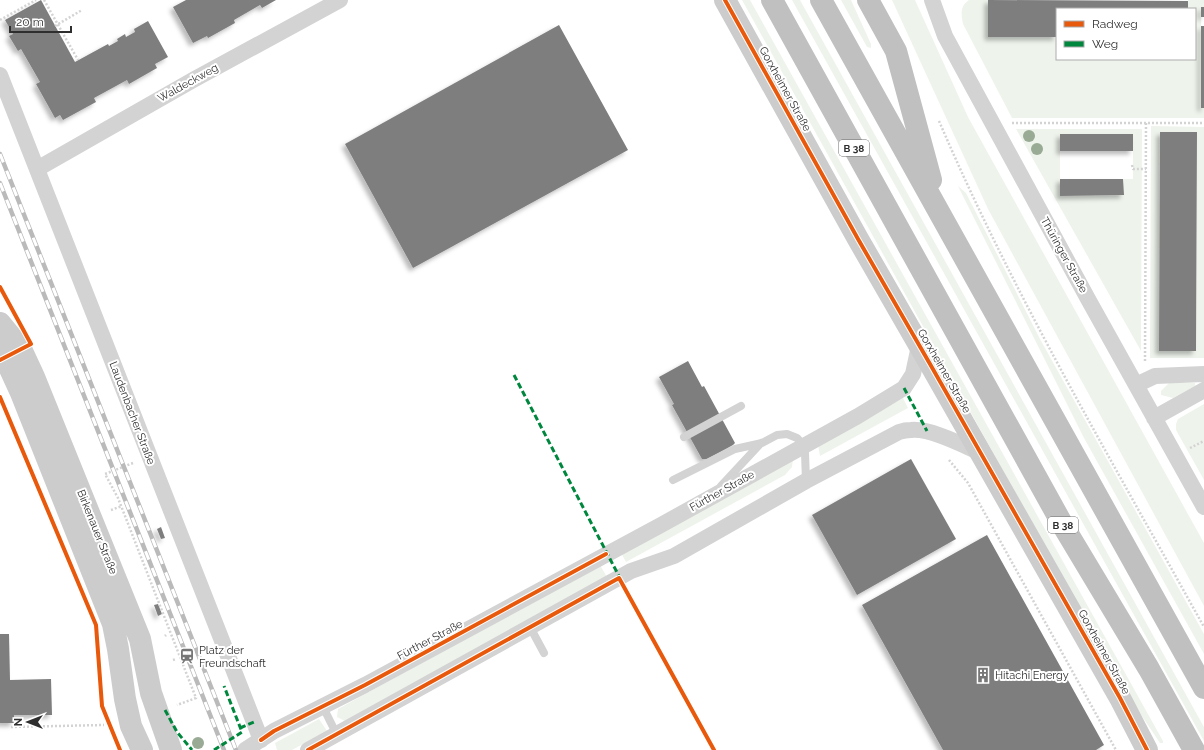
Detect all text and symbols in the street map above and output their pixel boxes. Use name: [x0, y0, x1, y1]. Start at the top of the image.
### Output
scale bar: [10, 8, 71, 34]
legend: [1056, 8, 1196, 60]
text: 20 m: [16, 15, 44, 29]
text: Radweg: [1092, 17, 1138, 31]
text: Weg: [1092, 37, 1118, 51]
street label: Gorxheimer Straße: [756, 44, 814, 134]
street label: Waldeckweg: [156, 61, 220, 105]
road number: B 38: [839, 140, 869, 156]
street label: Thüringer Straße: [1038, 215, 1090, 296]
street label: Gorxheimer Straße: [915, 327, 974, 416]
street label: Laudenbacher Straße: [106, 360, 158, 467]
street label: Fürther Straße: [687, 468, 757, 514]
street label: Birkenauer Straße: [74, 488, 120, 577]
road number: B 38: [1048, 517, 1078, 533]
street label: Gorxheimer Straße: [1075, 607, 1133, 697]
street label: Fürther Straße: [395, 617, 465, 663]
place label: Platz der Freundschaft: [199, 644, 266, 670]
station icon: Platz der Freundschaft: [178, 647, 196, 665]
building icon: Hitachi Energy: [974, 666, 992, 684]
place label: Hitachi Energy: [995, 669, 1069, 682]
north arrow: [8, 702, 48, 742]
text: N: [12, 718, 25, 726]

